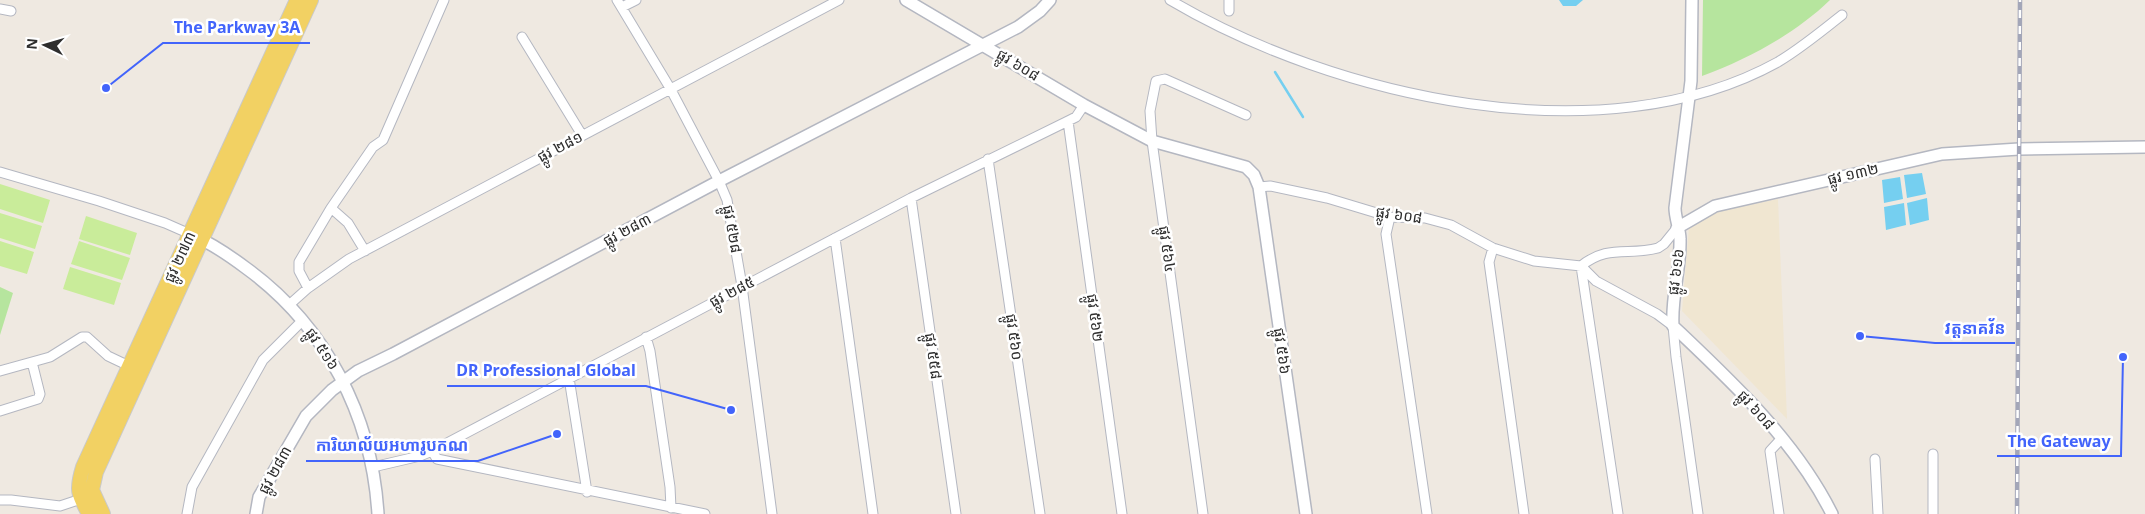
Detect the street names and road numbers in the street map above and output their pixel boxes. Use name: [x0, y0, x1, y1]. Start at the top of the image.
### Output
street label: ផ្លូវ ៦០៨: [991, 43, 1044, 89]
street label: ផ្លូវ ២៨១: [533, 126, 588, 170]
street label: ផ្លូវ ១៣២: [1825, 157, 1881, 193]
street label: ផ្លូវ ៦០៨: [1374, 201, 1424, 232]
street label: ផ្លូវ ៥២៨: [715, 203, 747, 255]
street label: ផ្លូវ ២៨៣: [599, 208, 656, 254]
street label: ផ្លូវ ៥៦៤: [1150, 224, 1181, 274]
street label: ផ្លូវ ២៧៣: [159, 228, 204, 287]
street label: ផ្លូវ ៦១៦: [1662, 247, 1692, 297]
street label: ផ្លូវ ២៨៥: [705, 271, 760, 315]
street label: ផ្លូវ ៥៦២: [1078, 292, 1109, 344]
street label: ផ្លូវ ៥៦០: [997, 312, 1028, 362]
street label: ផ្លូវ ៥១៦: [298, 323, 344, 376]
street label: ផ្លូវ ៥៦៦: [1265, 326, 1296, 376]
street label: ផ្លូវ ៥៥៨: [916, 331, 947, 381]
street label: ផ្លូវ ៦០៨: [1730, 385, 1780, 436]
street label: ផ្លូវ ២៨៣: [253, 442, 299, 499]

